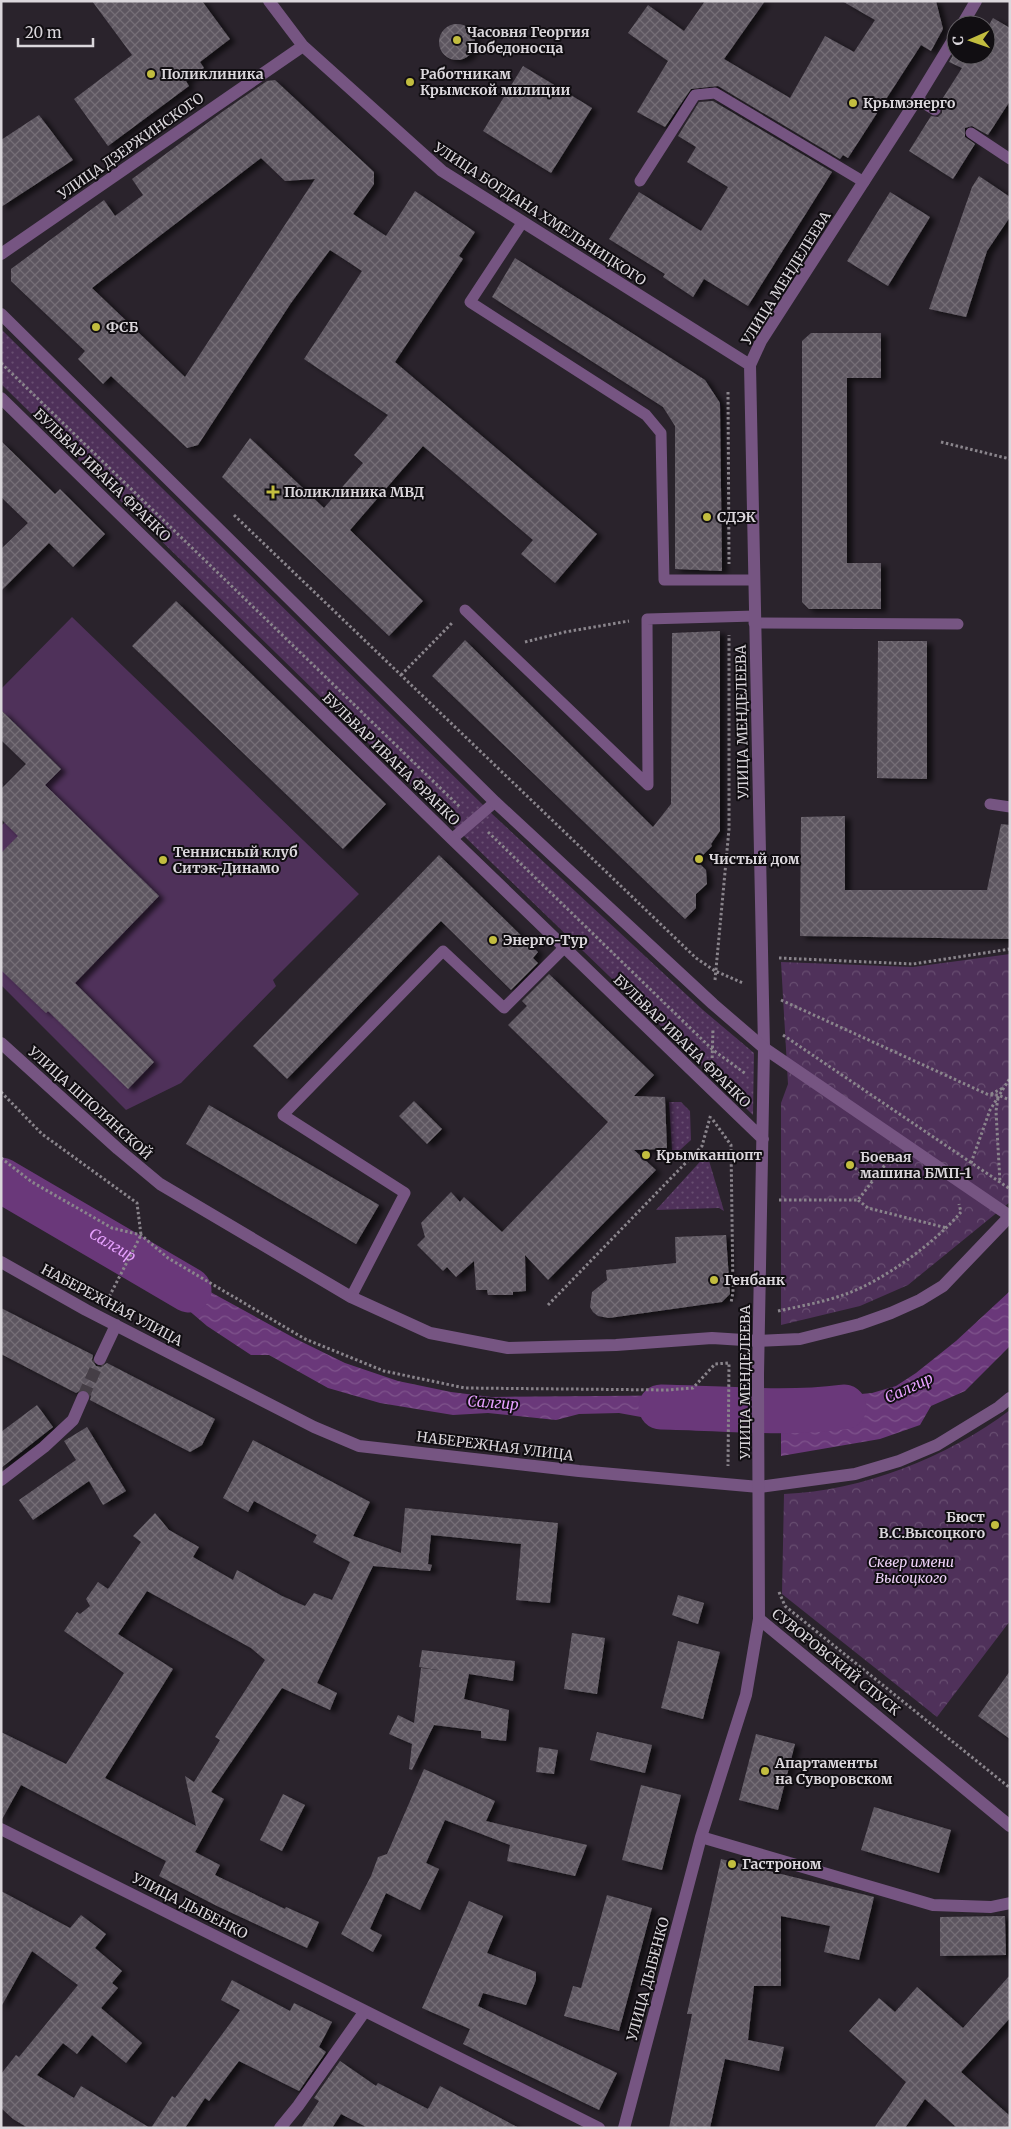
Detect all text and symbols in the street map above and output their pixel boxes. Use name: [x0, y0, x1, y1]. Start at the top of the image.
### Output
scale bar: [18, 15, 92, 47]
north arrow: [946, 15, 996, 65]
text: 20 m: [25, 23, 62, 42]
place label: Часовня Георгия Победоносца: [467, 23, 590, 57]
marker: Часовня Георгия Победоносца: [451, 34, 463, 46]
text: С: [949, 35, 967, 45]
place label: Поликлиника: [161, 65, 264, 83]
place label: Работникам Крымской милиции: [420, 65, 571, 99]
marker: Поликлиника: [145, 68, 157, 80]
marker: Работникам Крымской милиции: [404, 76, 416, 88]
street label: УЛИЦА ДЗЕРЖИНСКОГО: [54, 89, 207, 204]
place label: Крымэнерго: [863, 94, 955, 112]
marker: Крымэнерго: [847, 97, 859, 109]
street label: УЛИЦА БОГДАНА ХМЕЛЬНИЦКОГО: [430, 138, 650, 290]
street label: УЛИЦА МЕНДЕЛЕЕВА: [737, 208, 835, 349]
place label: ФСБ: [106, 318, 139, 336]
marker: ФСБ: [90, 321, 102, 333]
street label: БУЛЬВАР ИВАНА ФРАНКО: [30, 405, 174, 545]
place label: Поликлиника МВД: [284, 483, 424, 501]
marker: Поликлиника МВД: [266, 485, 280, 499]
place label: СДЭК: [717, 508, 757, 526]
marker: СДЭК: [701, 511, 713, 523]
street label: УЛИЦА МЕНДЕЛЕЕВА: [732, 645, 752, 800]
street label: БУЛЬВАР ИВАНА ФРАНКО: [319, 689, 463, 829]
place label: Теннисный клуб Ситэк-Динамо: [173, 843, 297, 877]
place label: Чистый дом: [709, 850, 800, 868]
marker: Чистый дом: [693, 853, 705, 865]
marker: Теннисный клуб Ситэк-Динамо: [157, 854, 169, 866]
place label: Энерго-Тур: [503, 931, 588, 949]
marker: Энерго-Тур: [487, 934, 499, 946]
street label: БУЛЬВАР ИВАНА ФРАНКО: [610, 971, 754, 1111]
street label: УЛИЦА ШПОЛЯНСКОЙ: [23, 1042, 156, 1163]
place label: Крымканцопт: [656, 1146, 763, 1164]
place label: Боевая машина БМП-1: [860, 1148, 972, 1182]
marker: Крымканцопт: [640, 1149, 652, 1161]
marker: Боевая машина БМП-1: [844, 1159, 856, 1171]
water label: Салгир: [86, 1224, 140, 1266]
street label: НАБЕРЕЖНАЯ УЛИЦА: [38, 1260, 186, 1350]
place label: Генбанк: [724, 1271, 786, 1289]
marker: Генбанк: [708, 1274, 720, 1286]
street label: УЛИЦА МЕНДЕЛЕЕВА: [736, 1305, 754, 1460]
water label: Салгир: [882, 1368, 936, 1407]
water label: Салгир: [467, 1391, 519, 1414]
street label: НАБЕРЕЖНАЯ УЛИЦА: [416, 1427, 575, 1465]
place label: Бюст В.С.Высоцкого: [879, 1508, 985, 1542]
marker: Бюст В.С.Высоцкого: [989, 1519, 1001, 1531]
park label: Сквер имени Высоцкого: [868, 1553, 954, 1587]
street label: СУВОРОВСКИЙ СПУСК: [768, 1605, 904, 1719]
place label: Апартаменты на Суворовском: [774, 1754, 893, 1788]
marker: Апартаменты на Суворовском: [759, 1765, 771, 1777]
place label: Гастроном: [742, 1855, 822, 1873]
marker: Гастроном: [726, 1858, 738, 1870]
street label: УЛИЦА ДЫБЕНКО: [128, 1869, 251, 1943]
street label: УЛИЦА ДЫБЕНКО: [623, 1915, 673, 2044]

